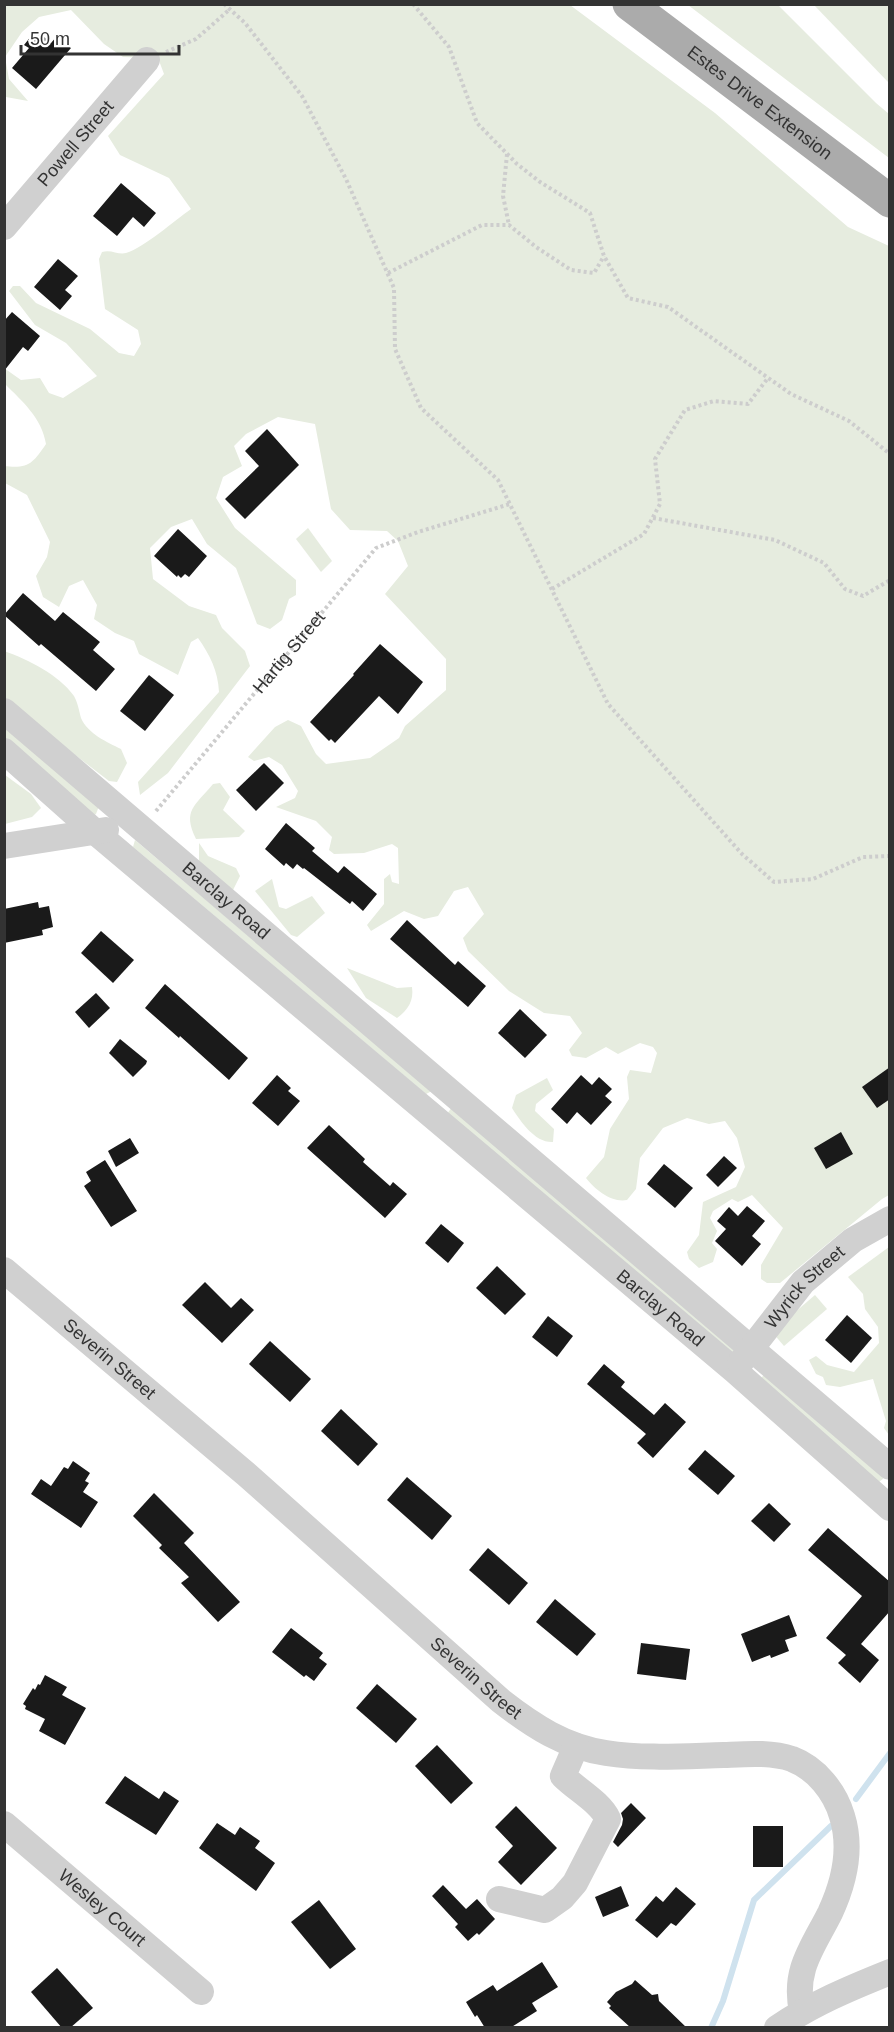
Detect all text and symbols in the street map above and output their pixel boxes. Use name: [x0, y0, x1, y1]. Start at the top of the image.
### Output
scale bar: [21, 18, 178, 56]
text: 50 m: [30, 29, 70, 49]
street label: Estes Drive Extension: [684, 42, 836, 164]
street label: Powell Street: [33, 97, 118, 190]
street label: Hartig Street: [249, 607, 329, 697]
street label: Barclay Road: [179, 858, 274, 943]
street label: Wyrick Street: [761, 1242, 848, 1332]
street label: Barclay Road: [613, 1266, 708, 1351]
street label: Severin Street: [59, 1315, 160, 1403]
street label: Severin Street: [426, 1633, 525, 1723]
street label: Wesley Court: [55, 1865, 150, 1950]

